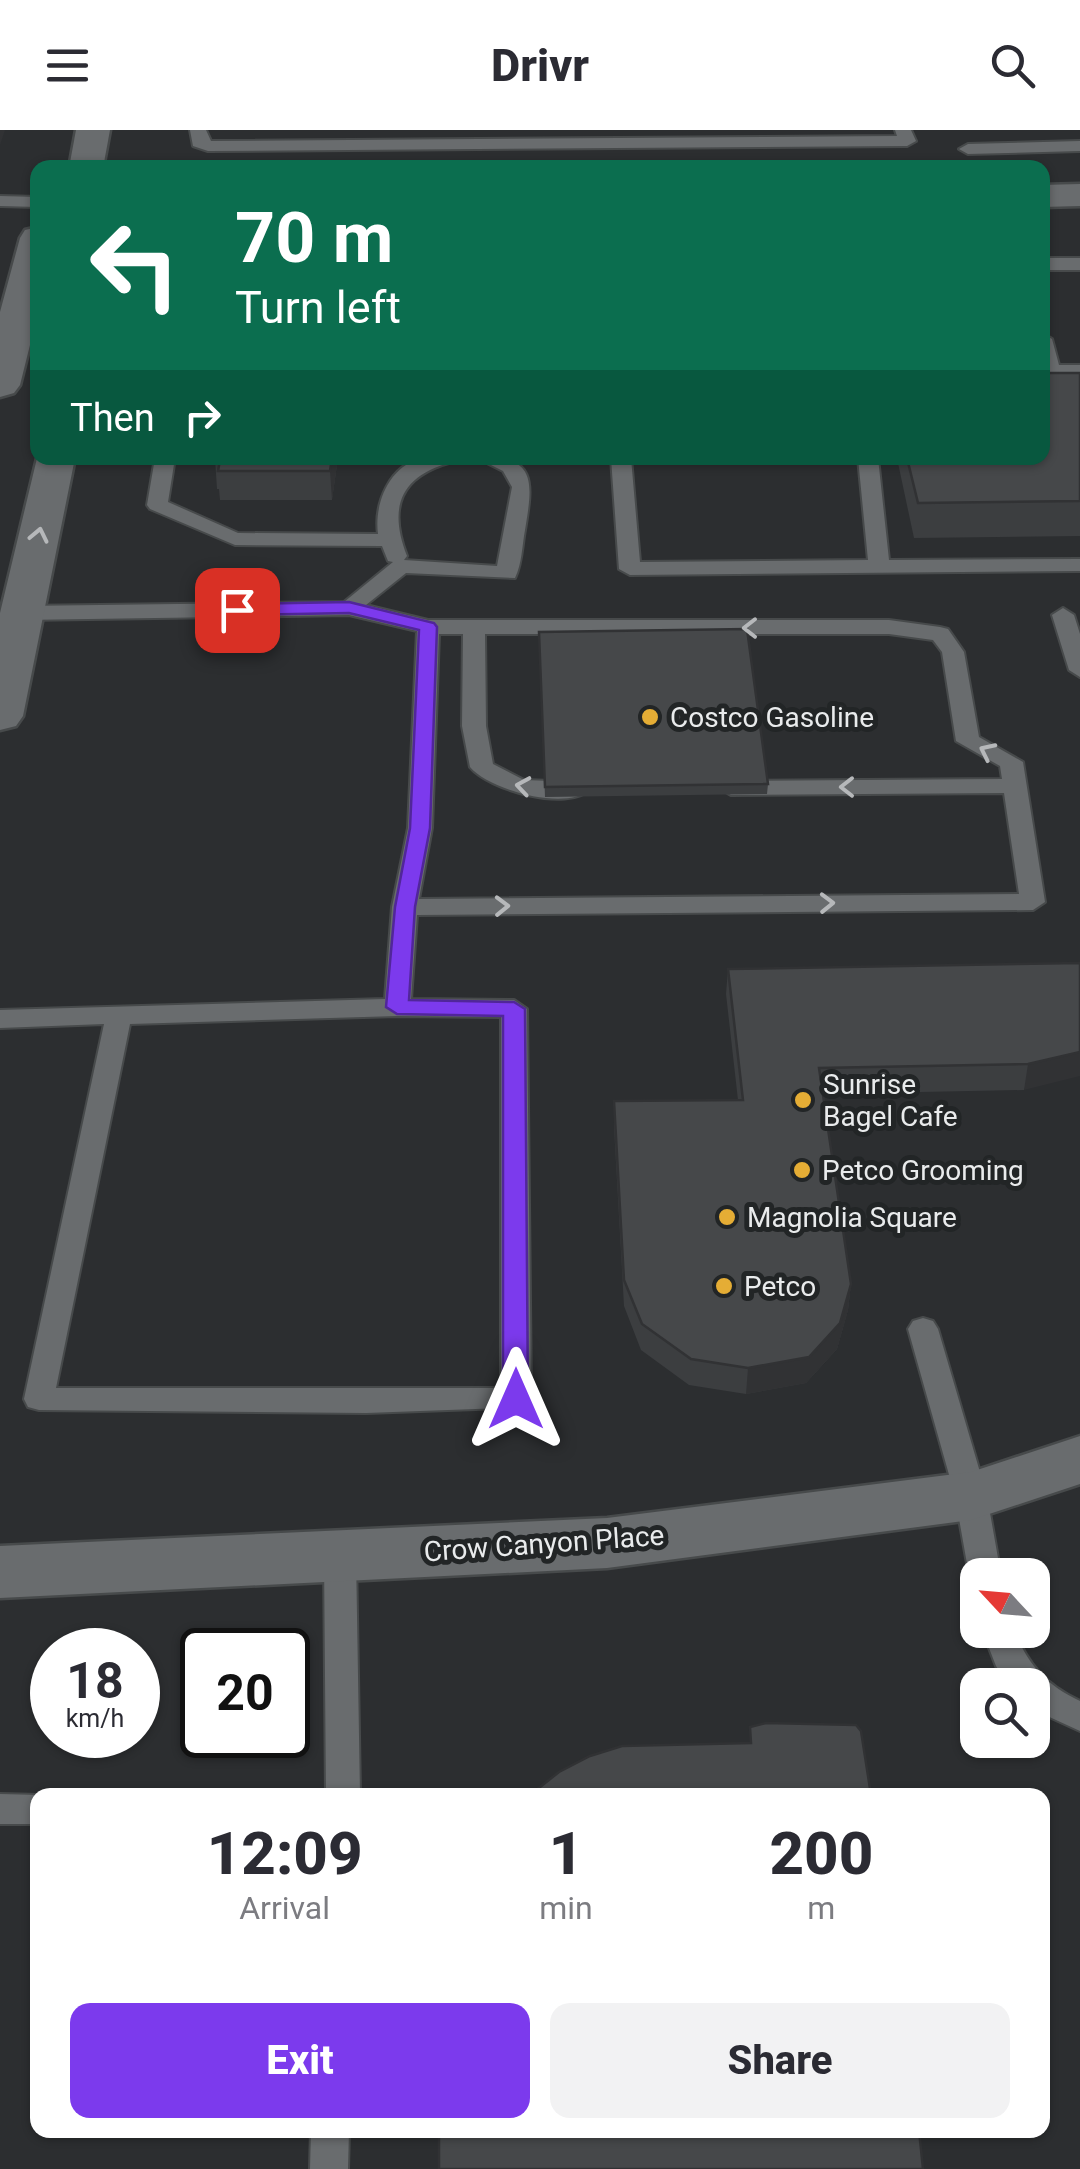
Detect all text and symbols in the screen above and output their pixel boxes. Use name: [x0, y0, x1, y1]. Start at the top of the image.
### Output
icon: menu: [40, 38, 95, 93]
icon: search: [985, 38, 1040, 93]
text: Drivr: [491, 39, 589, 92]
text: 70 m: [235, 197, 393, 279]
icon: left: [70, 200, 200, 330]
text: Turn left: [235, 281, 401, 334]
icon: right: [175, 390, 230, 445]
text: Then: [70, 396, 155, 440]
one-way arrow: [27, 527, 48, 544]
pin: [195, 568, 280, 653]
icon: arrive: [210, 583, 265, 638]
one-way arrow: [742, 617, 758, 639]
place label: Costco Gasoline: [670, 701, 874, 734]
marker: Costco Gasoline: [639, 706, 661, 728]
one-way arrow: [979, 743, 997, 763]
one-way arrow: [839, 776, 854, 798]
one-way arrow: [515, 777, 531, 798]
one-way arrow: [820, 893, 836, 914]
one-way arrow: [496, 895, 511, 917]
place label: Sunrise Bagel Cafe: [823, 1068, 958, 1133]
marker: Sunrise Bagel Cafe: [792, 1089, 814, 1111]
place label: Petco Grooming: [822, 1154, 1024, 1187]
marker: Petco Grooming: [791, 1159, 813, 1181]
place label: Magnolia Square: [747, 1201, 957, 1234]
marker: Magnolia Square: [716, 1206, 738, 1228]
place label: Petco: [744, 1270, 816, 1303]
marker: Petco: [713, 1275, 735, 1297]
position arrow: [464, 1347, 568, 1451]
street label: Crow Canyon Place: [423, 1519, 665, 1568]
north arrow: [960, 1558, 1050, 1648]
map controls: [960, 1558, 1050, 1758]
speed limit sign: 20: [180, 1628, 310, 1758]
text: 18: [66, 1652, 124, 1710]
button: search: [960, 1668, 1050, 1758]
text: km/h: [66, 1704, 124, 1733]
text: 12:09: [207, 1818, 363, 1889]
text: 1: [549, 1818, 583, 1889]
text: 200: [769, 1818, 873, 1889]
text: Arrival: [239, 1889, 330, 1927]
text: min: [539, 1889, 593, 1927]
text: m: [807, 1889, 835, 1927]
button: Exit: [70, 2003, 530, 2118]
button: Share: [550, 2003, 1010, 2118]

